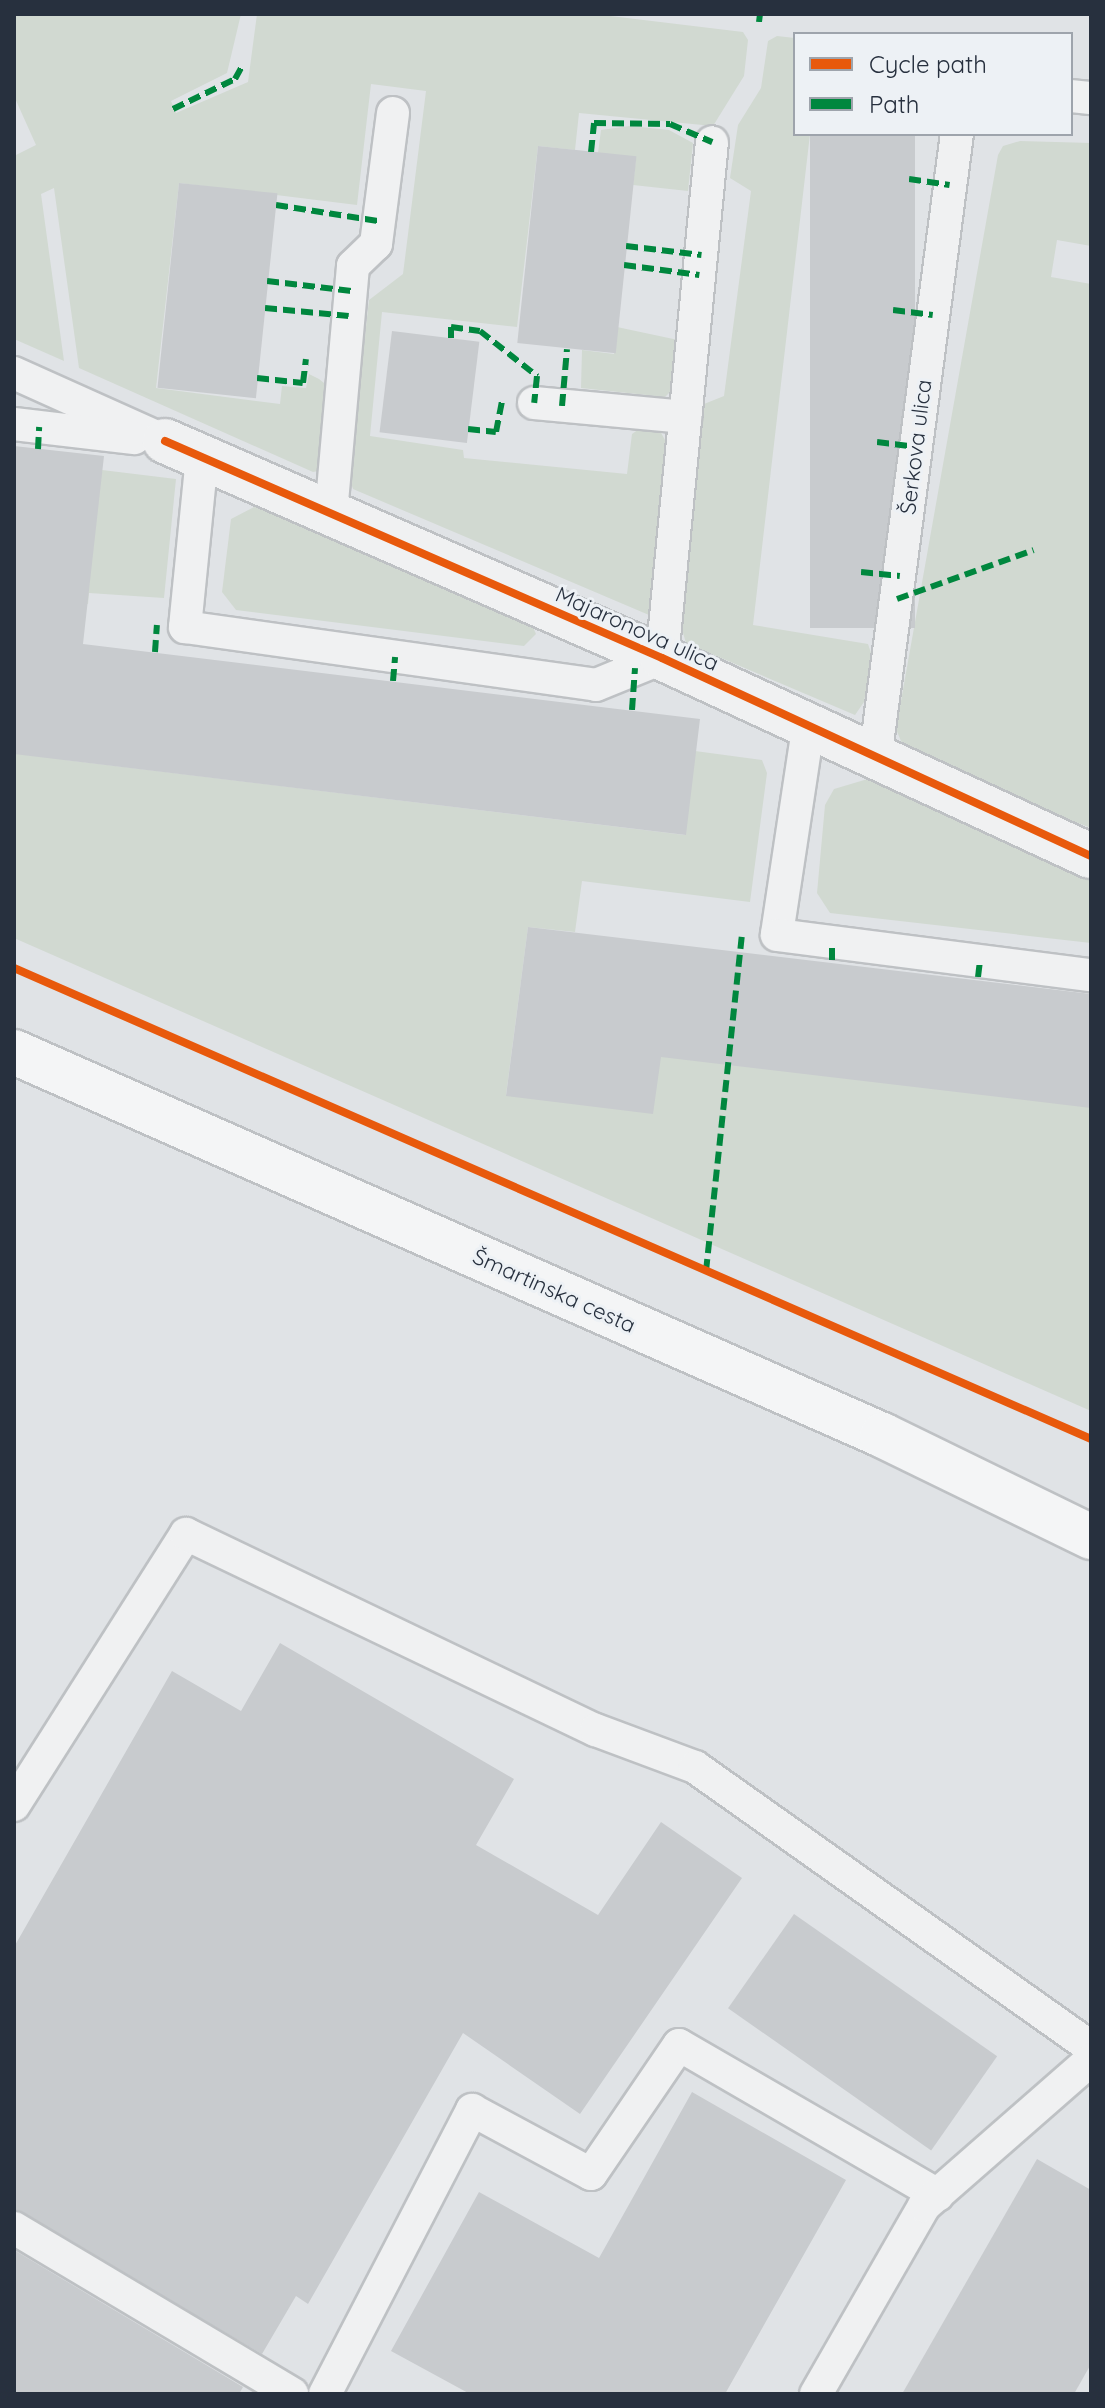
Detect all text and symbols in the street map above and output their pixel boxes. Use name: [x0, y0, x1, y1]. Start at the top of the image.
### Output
legend: [793, 32, 1073, 136]
text: Cycle path: [869, 49, 987, 79]
text: Path: [869, 89, 920, 119]
street label: Šerkova ulica: [895, 378, 937, 516]
street label: Majaronova ulica: [551, 581, 723, 677]
street label: Šmartinska cesta: [469, 1243, 639, 1339]

